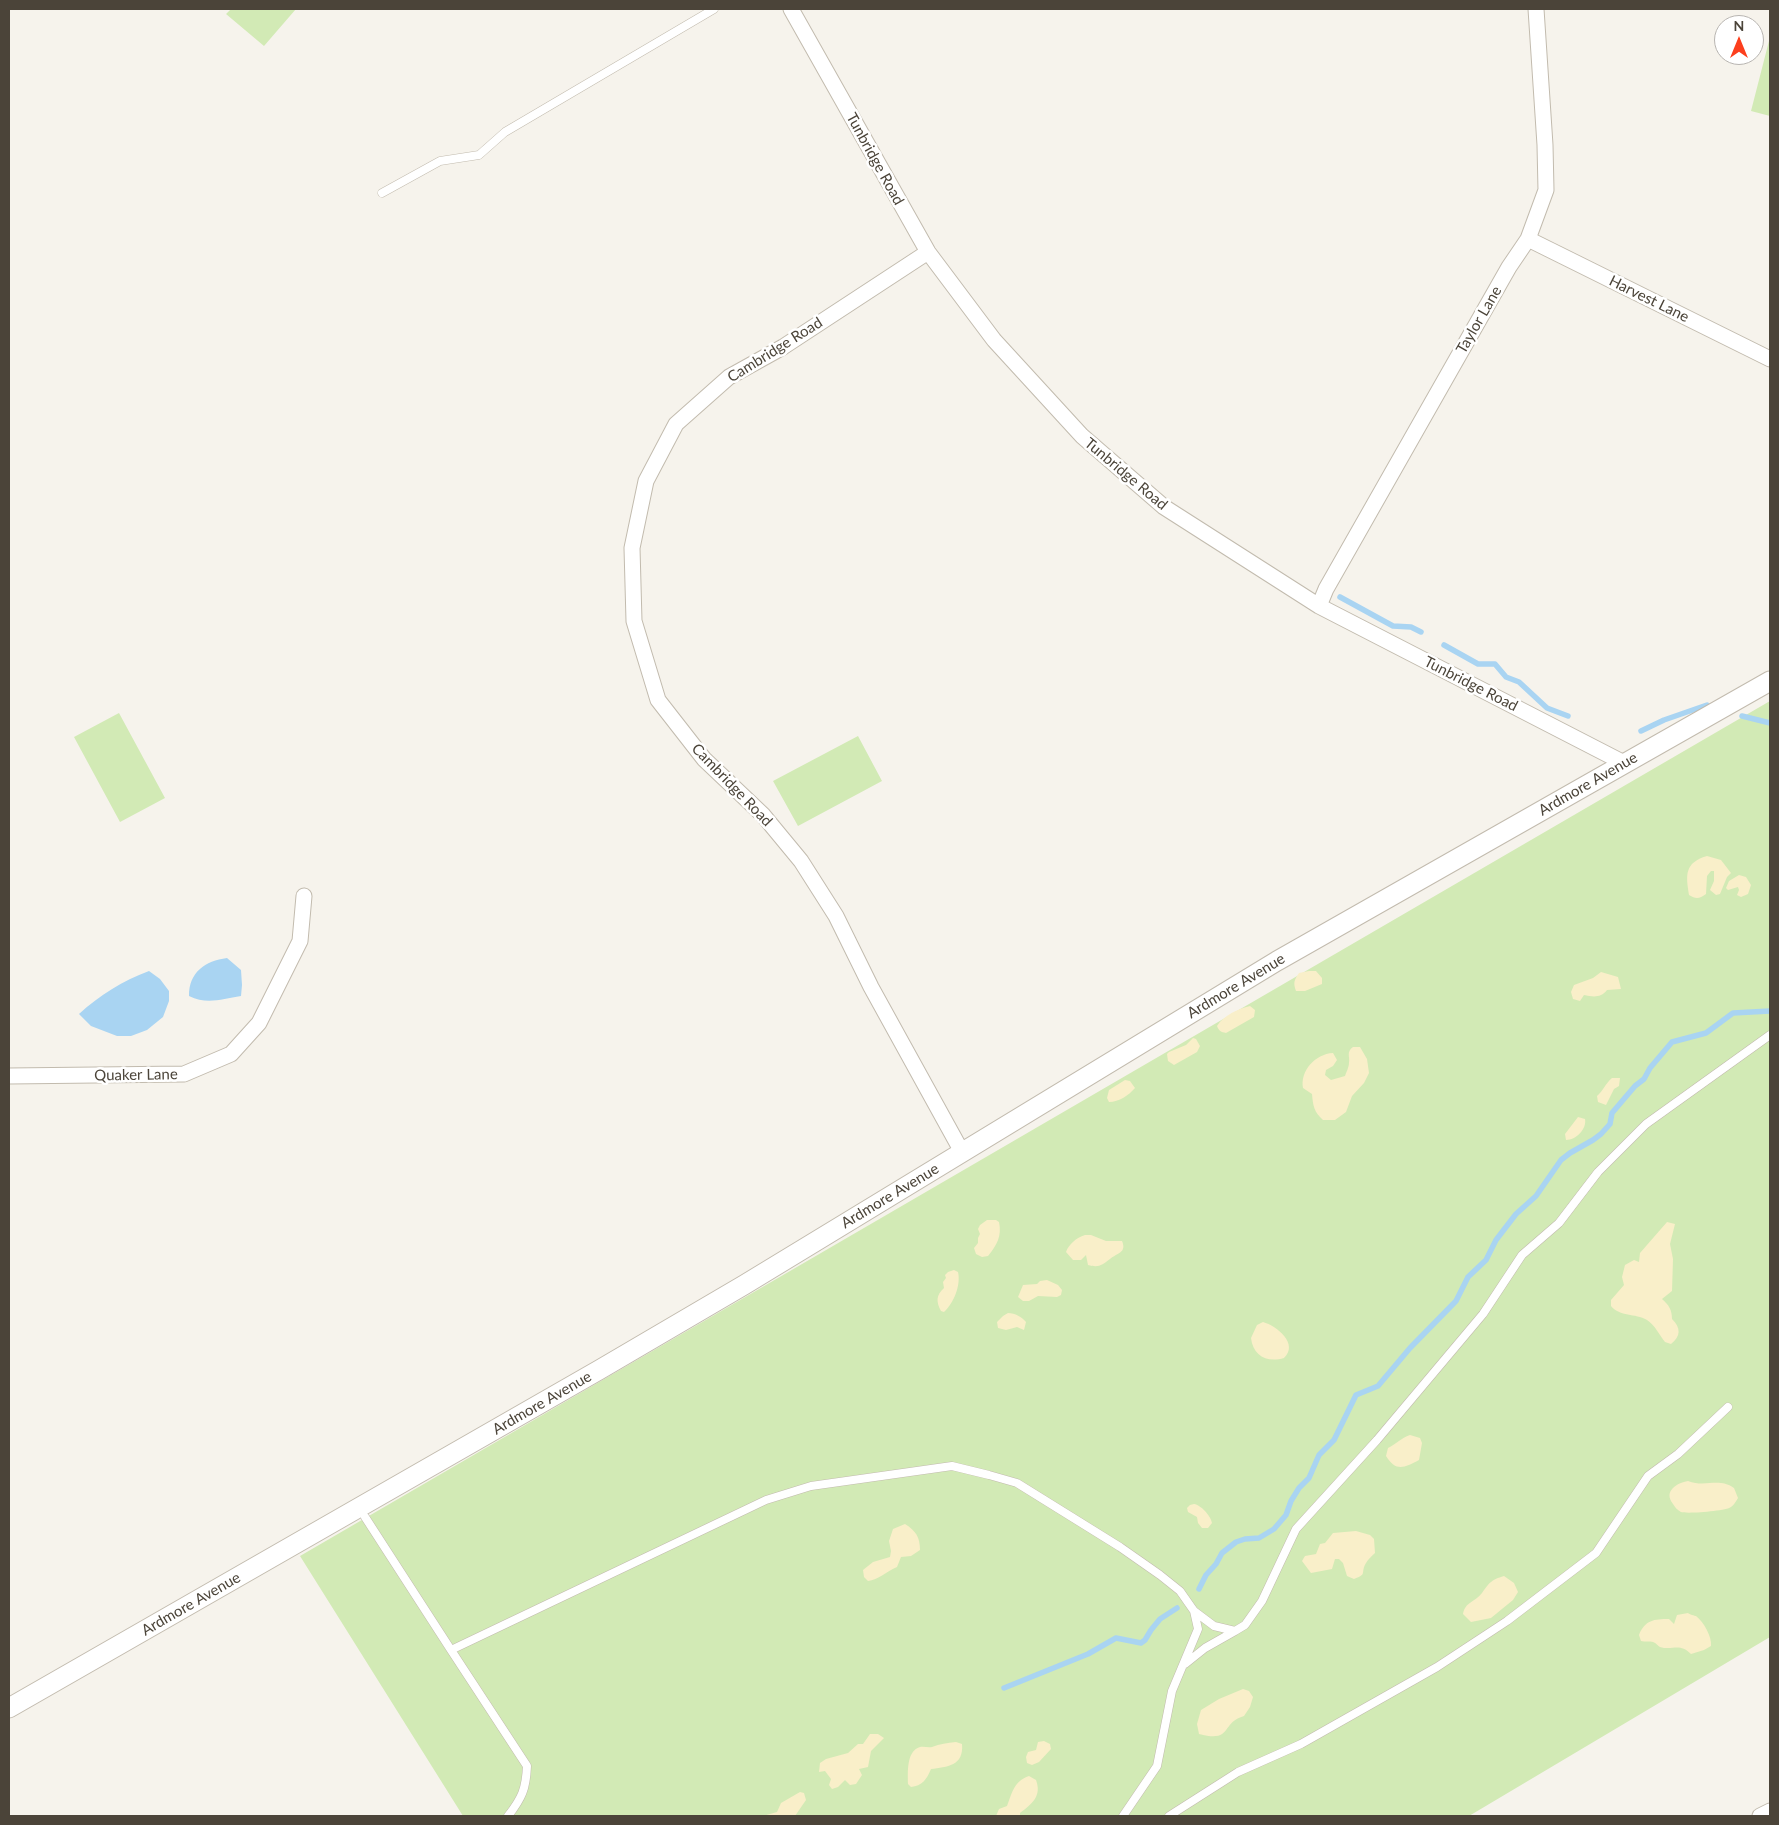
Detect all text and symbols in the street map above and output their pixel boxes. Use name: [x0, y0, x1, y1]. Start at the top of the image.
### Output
north arrow: [1714, 15, 1764, 65]
text: N: [1734, 17, 1744, 34]
street label: Tunbridge Road: [842, 110, 908, 208]
street label: Harvest Lane: [1606, 272, 1692, 326]
street label: Taylor Lane: [1452, 283, 1506, 357]
street label: Cambridge Road: [724, 314, 826, 386]
street label: Tunbridge Road: [1081, 434, 1171, 514]
street label: Tunbridge Road: [1421, 653, 1521, 715]
street label: Cambridge Road: [688, 740, 776, 830]
street label: Ardmore Avenue: [1535, 748, 1641, 820]
street label: Ardmore Avenue: [1184, 950, 1288, 1022]
street label: Quaker Lane: [94, 1065, 178, 1085]
street label: Ardmore Avenue: [838, 1160, 942, 1232]
street label: Ardmore Avenue: [489, 1367, 595, 1439]
street label: Ardmore Avenue: [138, 1568, 244, 1640]

